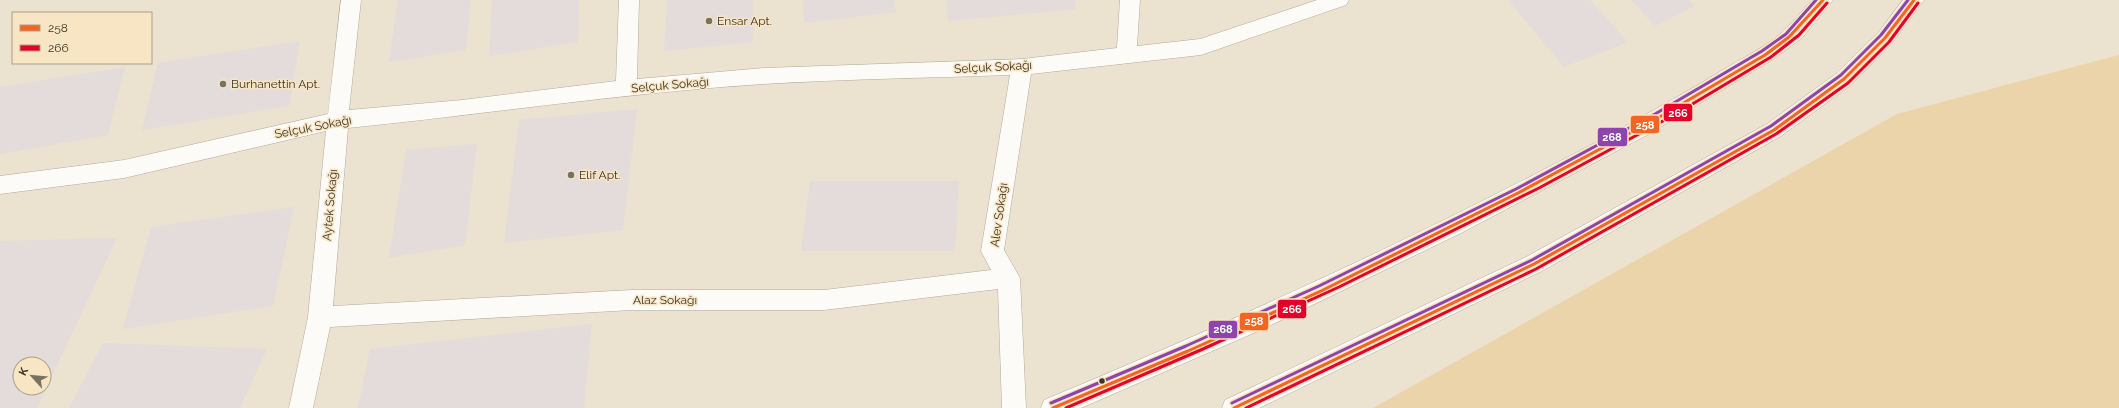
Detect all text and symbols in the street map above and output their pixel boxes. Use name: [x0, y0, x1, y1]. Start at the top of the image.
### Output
legend: [12, 12, 152, 64]
place label: Ensar Apt.: [717, 14, 772, 28]
marker: Ensar Apt.: [704, 16, 714, 26]
text: 258: [48, 21, 68, 35]
text: 266: [48, 41, 69, 55]
street label: Selçuk Sokağı: [954, 58, 1032, 76]
street label: Selçuk Sokağı: [631, 75, 709, 95]
place label: Burhanettin Apt.: [231, 77, 320, 91]
marker: Burhanettin Apt.: [218, 79, 228, 89]
line badge: 266: [1663, 103, 1693, 122]
text: 266: [1668, 107, 1688, 120]
street label: Selçuk Sokağı: [273, 113, 353, 141]
line badge: 258: [1630, 115, 1660, 134]
text: 258: [1636, 119, 1655, 132]
line badge: 268: [1597, 127, 1628, 147]
text: 268: [1602, 131, 1622, 144]
place label: Elif Apt.: [579, 168, 620, 182]
street label: Aytek Sokağı: [320, 169, 340, 241]
marker: Elif Apt.: [566, 170, 576, 180]
street label: Alev Sokağı: [988, 182, 1010, 248]
street label: Alaz Sokağı: [633, 293, 697, 307]
line badge: 266: [1277, 299, 1307, 319]
text: 266: [1282, 303, 1302, 316]
line badge: 258: [1239, 312, 1269, 331]
text: 258: [1245, 315, 1264, 328]
line badge: 268: [1208, 320, 1238, 339]
text: 268: [1213, 323, 1233, 336]
north arrow: [12, 356, 52, 396]
text: K: [16, 365, 31, 378]
unlabelled marker: [1097, 376, 1107, 386]

